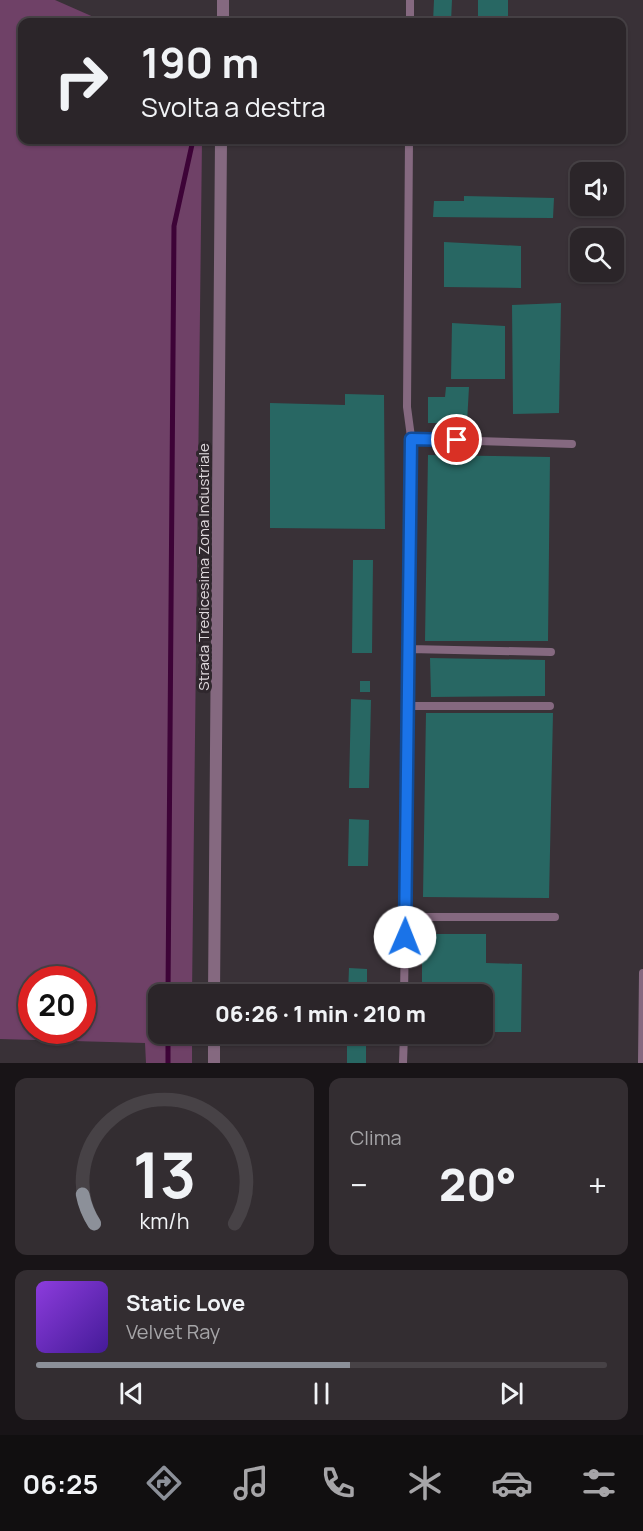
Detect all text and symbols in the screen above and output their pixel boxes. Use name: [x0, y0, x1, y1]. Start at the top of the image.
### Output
text: 190 m: [141, 33, 259, 91]
icon: right: [42, 42, 120, 120]
text: Svolta a destra: [141, 88, 326, 125]
map controls: [570, 162, 624, 282]
button: sound: [570, 162, 624, 216]
button: search: [570, 228, 624, 282]
pin: [431, 414, 482, 465]
icon: arrive: [440, 423, 473, 456]
street label: Strada Tredicesima Zona Industriale: [193, 443, 214, 691]
position arrow: [373, 905, 437, 969]
speed limit sign: 20: [18, 966, 96, 1044]
text: 06:26 · 1 min · 210 m: [215, 999, 426, 1029]
text: Clima: [350, 1124, 402, 1151]
text: 13: [133, 1131, 196, 1217]
text: 20°: [439, 1153, 517, 1215]
text: −: [350, 1162, 368, 1207]
text: +: [588, 1162, 607, 1207]
text: km/h: [140, 1206, 189, 1235]
text: Static Love: [126, 1288, 245, 1318]
text: Velvet Ray: [126, 1318, 220, 1345]
icon: previous: [115, 1377, 148, 1410]
icon: pause: [305, 1377, 338, 1410]
icon: next: [495, 1377, 528, 1410]
icon: directions: [143, 1462, 185, 1504]
icon: music: [230, 1462, 272, 1504]
icon: phone: [317, 1462, 359, 1504]
icon: climate: [404, 1462, 446, 1504]
icon: car: [491, 1462, 533, 1504]
icon: filters: [578, 1462, 620, 1504]
text: 06:25: [23, 1465, 98, 1502]

